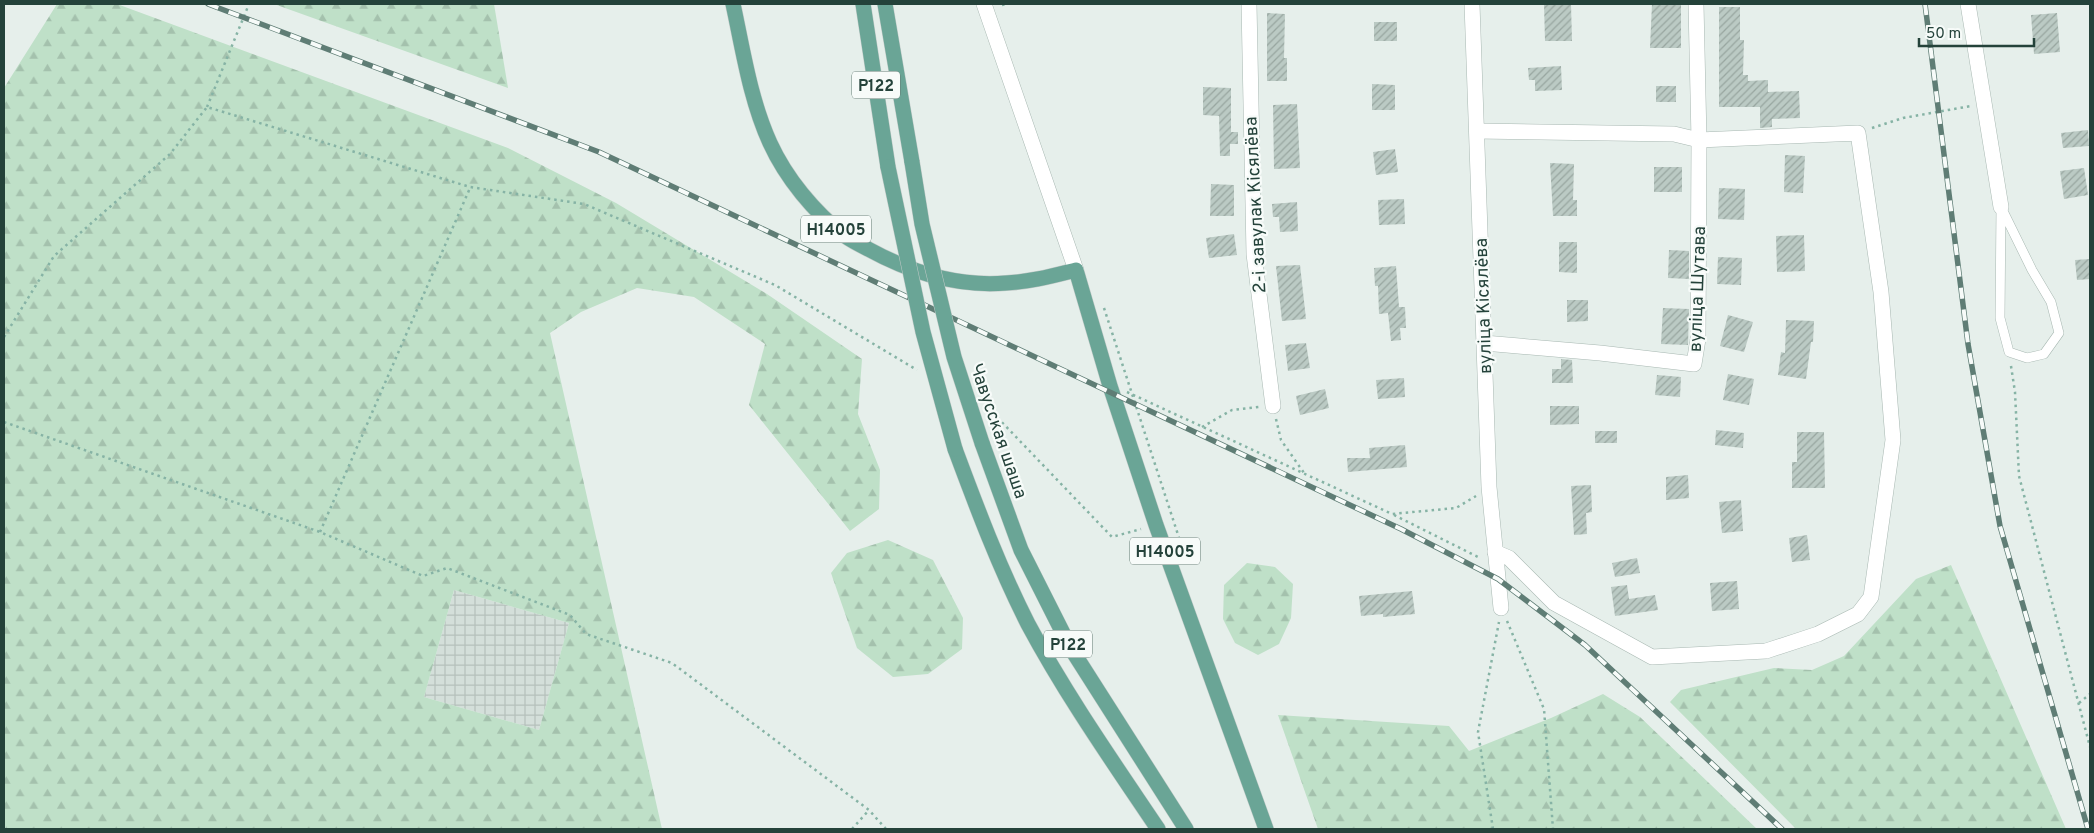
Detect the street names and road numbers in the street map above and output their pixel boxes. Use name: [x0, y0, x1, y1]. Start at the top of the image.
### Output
road number: Р122: [852, 72, 900, 98]
street label: 2-і завулак Кісялёва: [1240, 116, 1273, 294]
road number: Н14005: [801, 215, 871, 242]
street label: вуліца Шутава: [1685, 226, 1712, 352]
street label: вуліца Кісялёва: [1471, 238, 1498, 374]
street label: Чавусская шаша: [964, 361, 1031, 502]
road number: Н14005: [1130, 538, 1200, 564]
road number: Р122: [1044, 630, 1092, 658]

